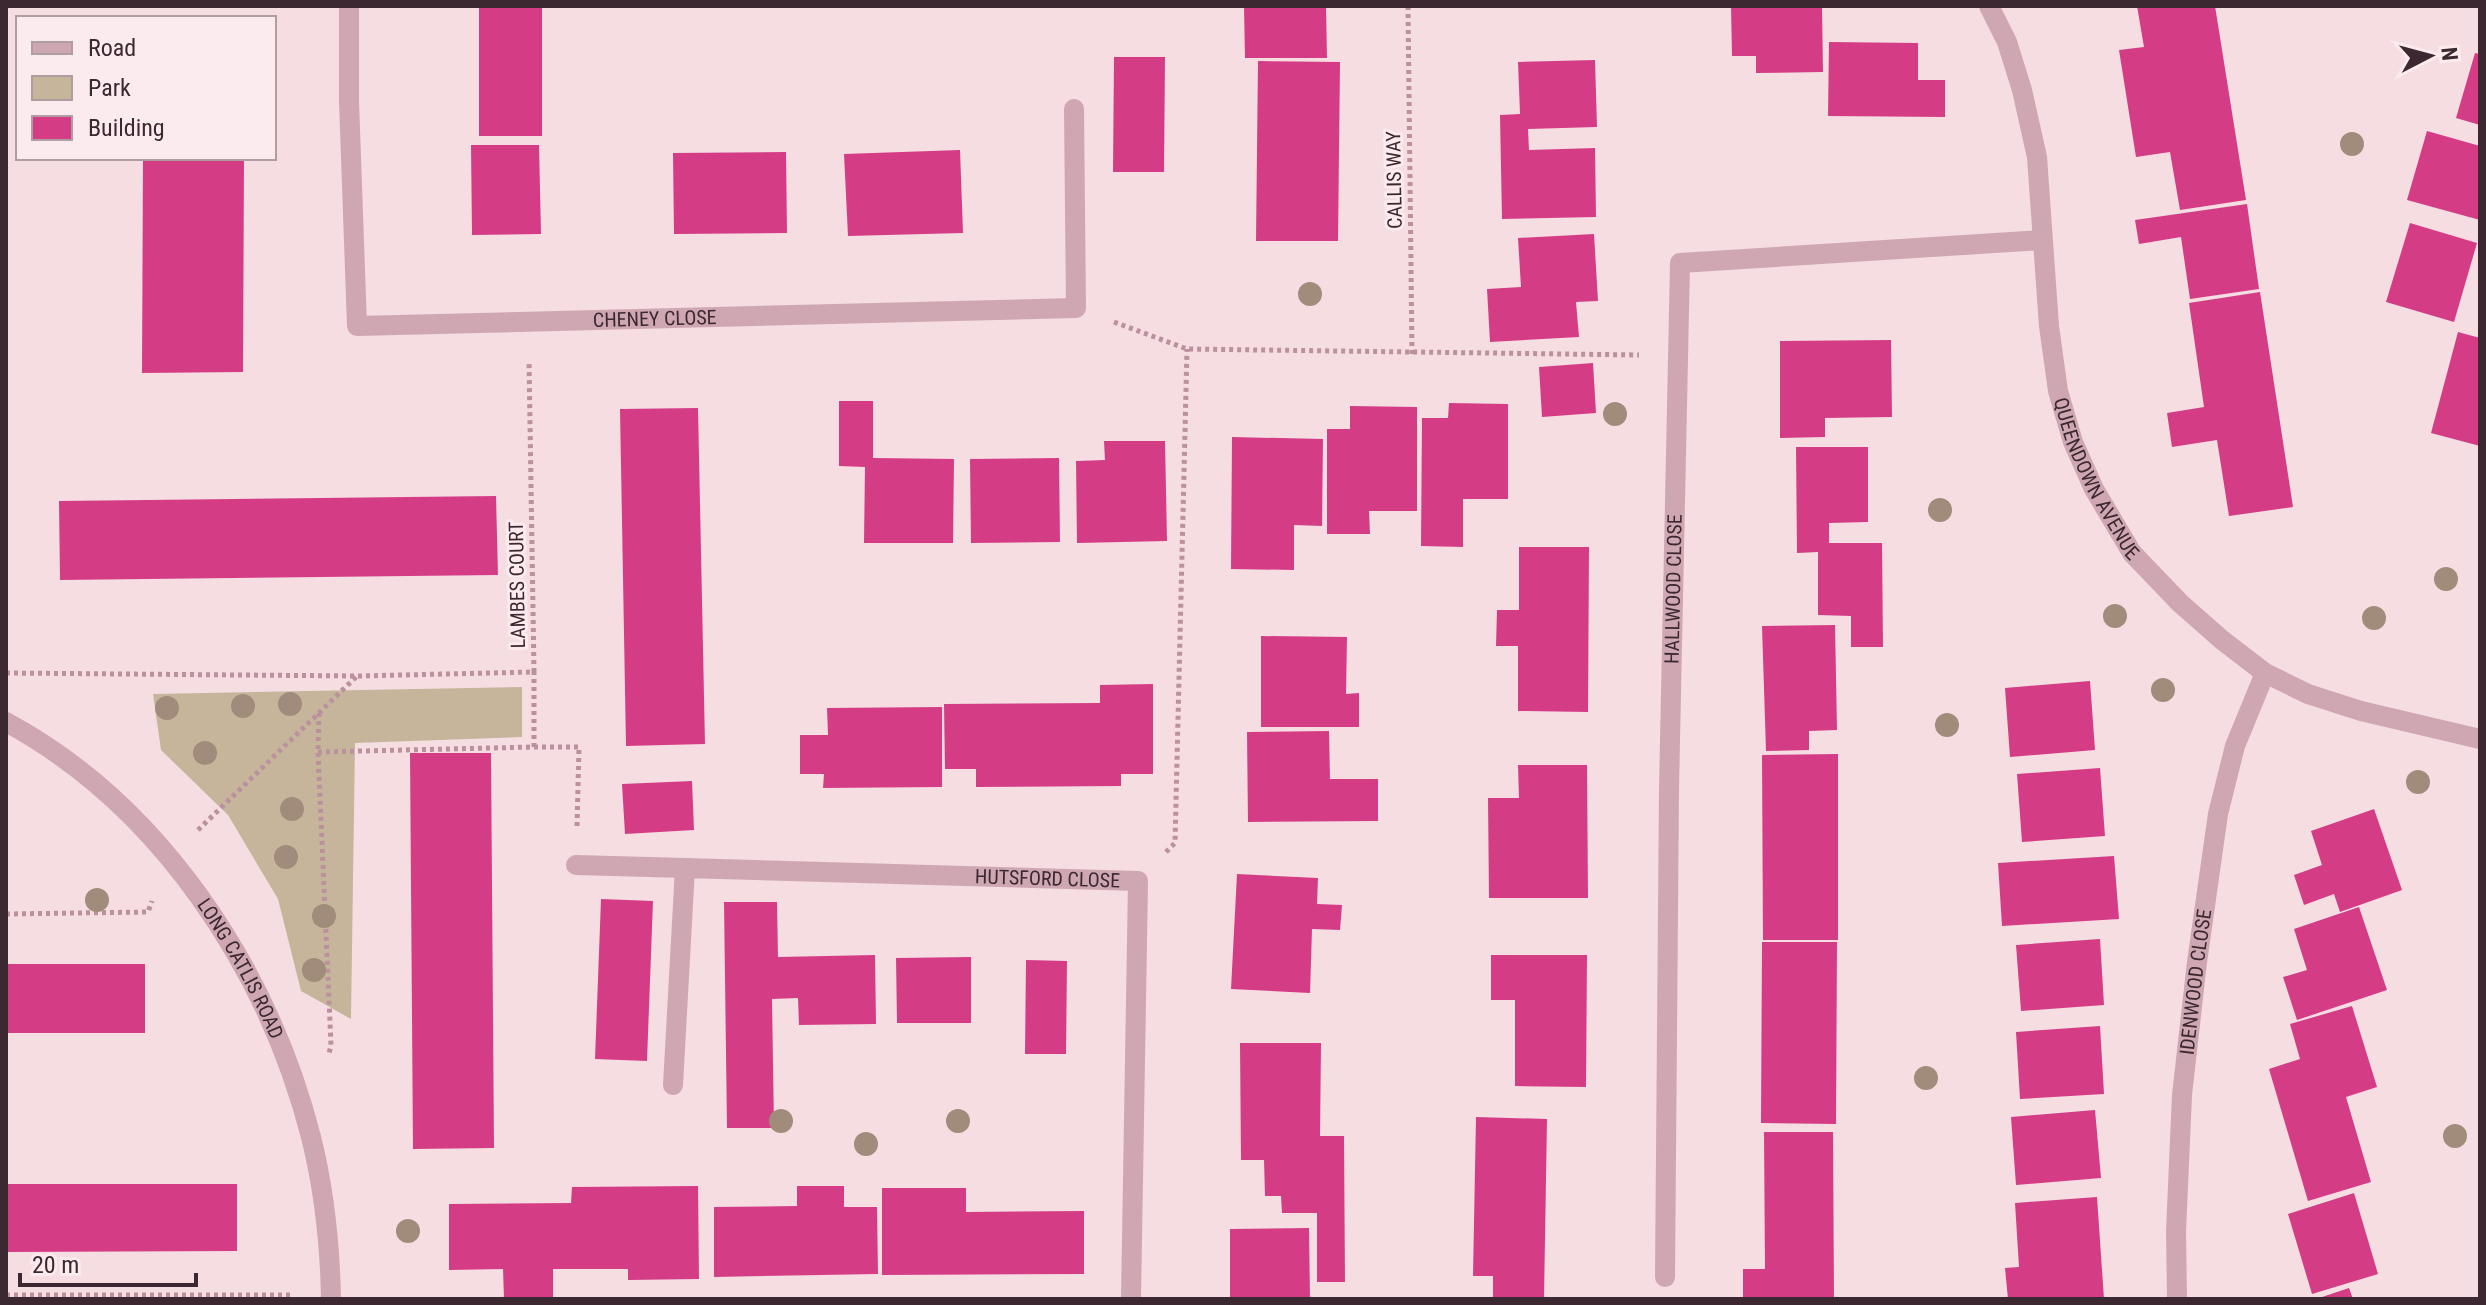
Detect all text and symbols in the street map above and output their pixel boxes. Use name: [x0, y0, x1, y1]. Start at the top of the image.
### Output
legend: [16, 16, 276, 160]
north arrow: [2390, 16, 2470, 96]
text: Road: [88, 34, 136, 62]
text: N: [2436, 46, 2463, 62]
text: Park: [88, 74, 131, 102]
text: Building: [88, 114, 165, 142]
street label: CALLIS WAY: [1381, 130, 1407, 229]
street label: CHENEY CLOSE: [593, 305, 717, 332]
street label: QUEENDOWN AVENUE: [2049, 395, 2144, 565]
street label: HALLWOOD CLOSE: [1660, 514, 1687, 664]
street label: LAMBES COURT: [504, 521, 530, 649]
street label: HUTSFORD CLOSE: [975, 864, 1120, 892]
street label: LONG CATLIS ROAD: [192, 894, 289, 1042]
street label: IDENWOOD CLOSE: [2175, 907, 2216, 1056]
scale bar: [20, 1237, 196, 1287]
text: 20 m: [32, 1251, 79, 1279]

